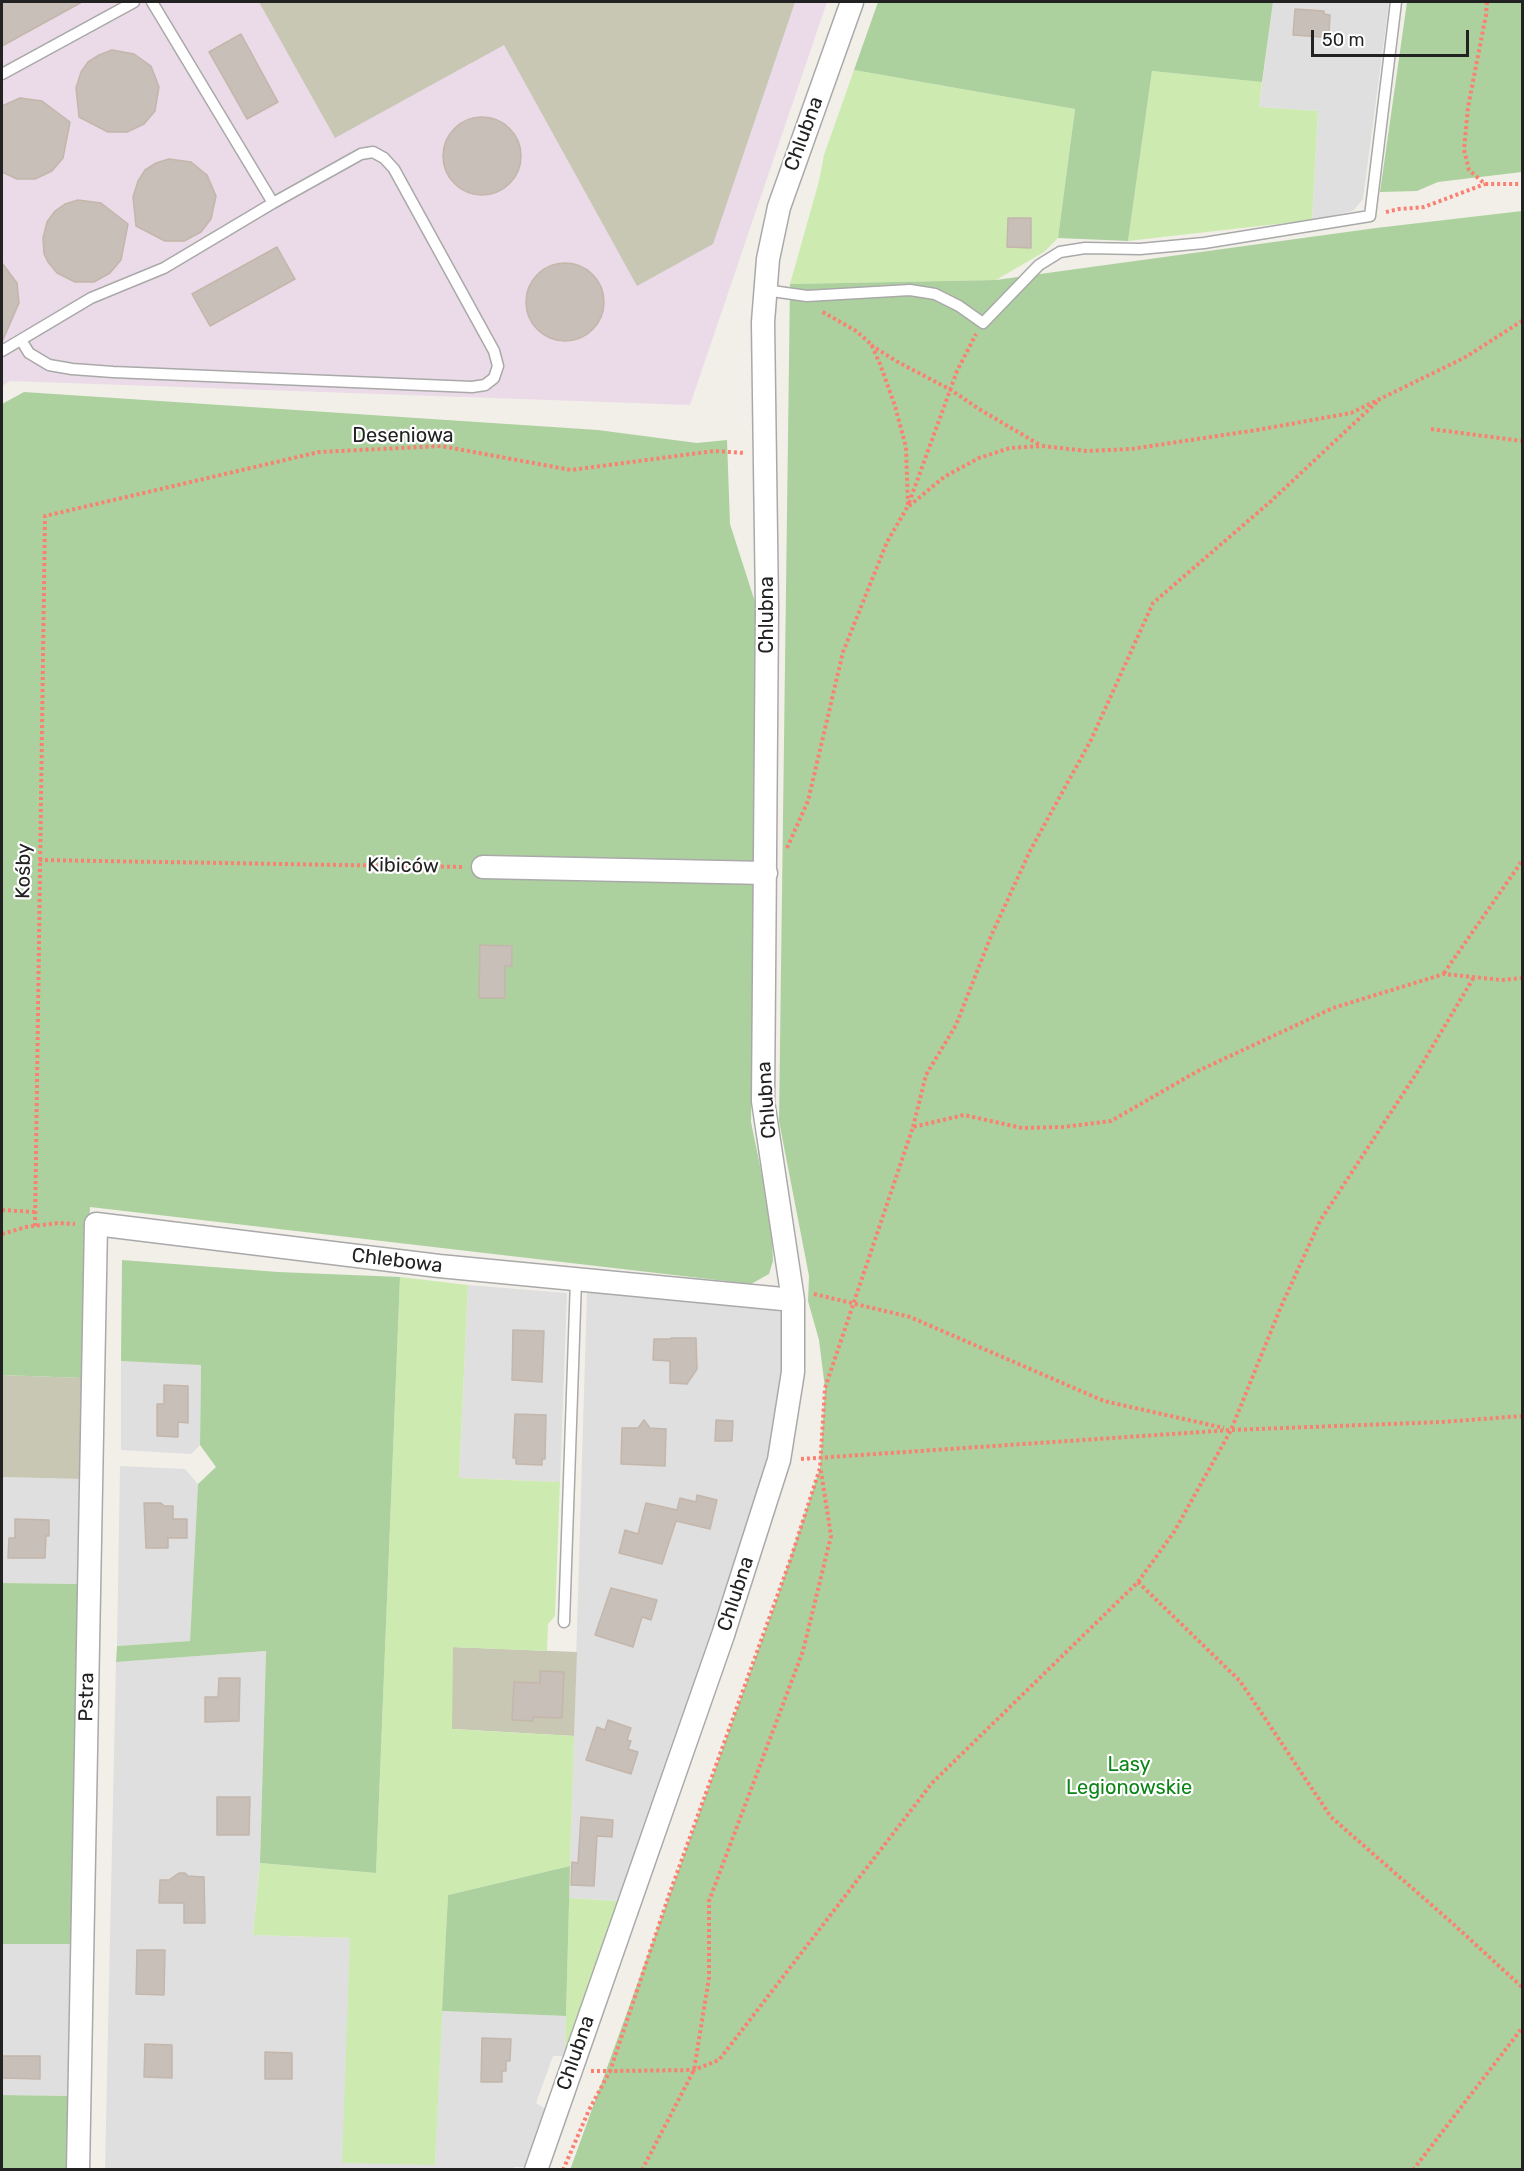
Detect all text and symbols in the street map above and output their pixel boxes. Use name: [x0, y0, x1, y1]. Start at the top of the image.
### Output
scale bar: [1314, 18, 1472, 56]
text: 50 m: [1322, 29, 1365, 51]
street label: Chlubna: [779, 94, 829, 174]
street label: Deseniowa: [352, 424, 454, 448]
street label: Chlubna: [755, 576, 779, 654]
street label: Kośby: [12, 843, 36, 899]
street label: Kibiców: [367, 853, 439, 879]
street label: Chlubna: [752, 1061, 782, 1139]
street label: Chlebowa: [350, 1244, 444, 1278]
street label: Chlubna: [713, 1553, 759, 1635]
street label: Pstra: [75, 1672, 99, 1722]
park label: Lasy Legionowskie: [1066, 1753, 1192, 1800]
street label: Chlubna: [552, 2012, 600, 2094]

